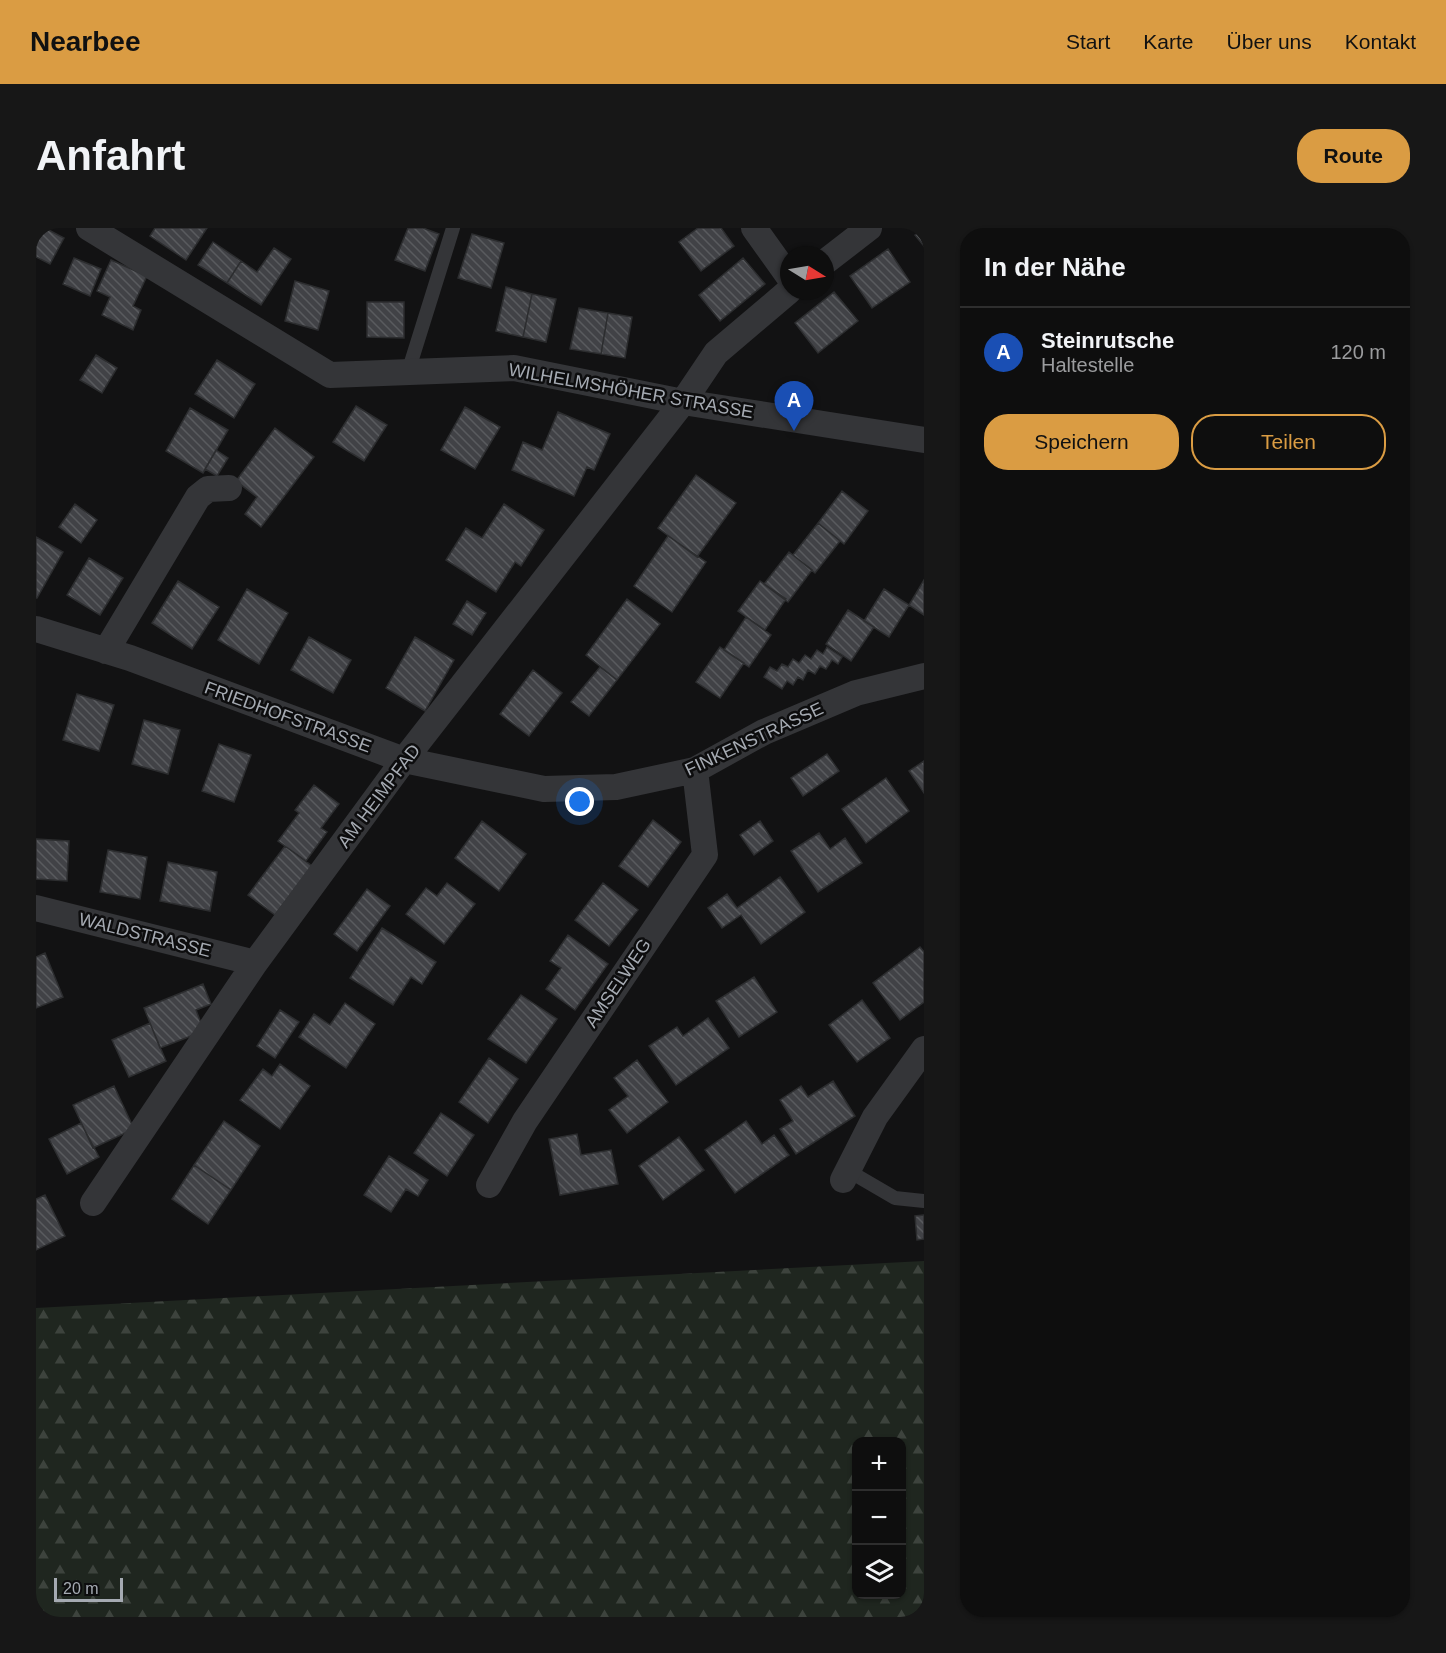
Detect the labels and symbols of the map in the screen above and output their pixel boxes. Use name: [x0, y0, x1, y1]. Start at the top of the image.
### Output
north arrow: [780, 246, 834, 300]
street label: WILHELMSHÖHER STRASSE: [507, 360, 755, 422]
pin: A: [774, 382, 813, 431]
street label: FRIEDHOFSTRASSE: [202, 677, 374, 757]
street label: FINKENSTRASSE: [682, 698, 826, 780]
street label: AM HEIMPFAD: [334, 740, 424, 852]
your location: [565, 787, 594, 816]
street label: WALDSTRASSE: [77, 909, 213, 961]
street label: AMSELWEG: [581, 935, 655, 1031]
scale bar: [54, 1575, 123, 1602]

